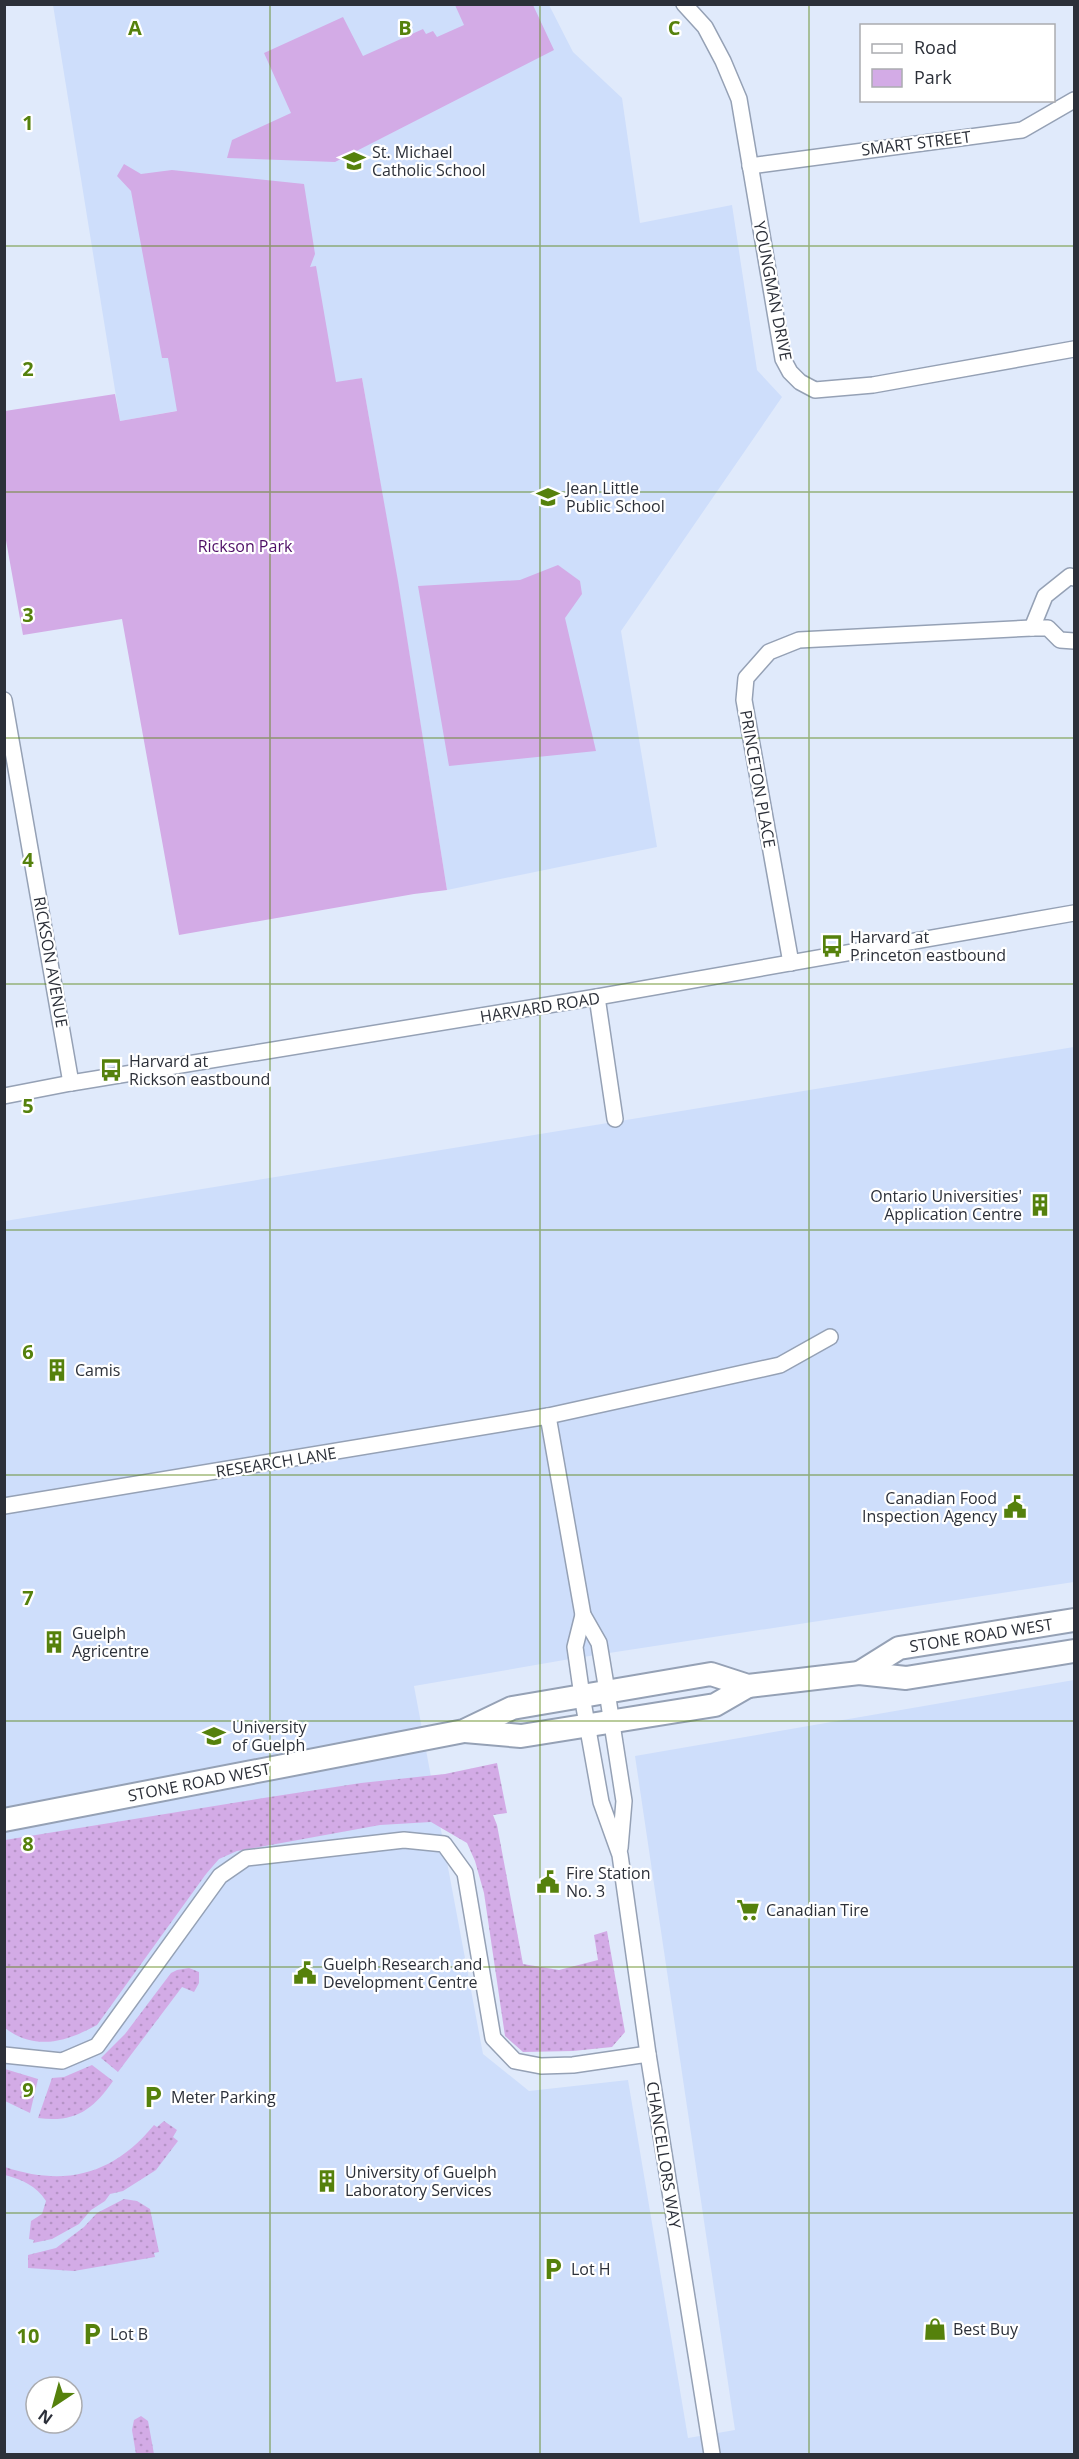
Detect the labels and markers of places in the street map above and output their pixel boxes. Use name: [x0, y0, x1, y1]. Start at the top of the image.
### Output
place label: St. Michael Catholic School: [372, 141, 486, 181]
school or university icon: St. Michael Catholic School: [341, 148, 367, 174]
place label: Jean Little Public School: [564, 477, 665, 517]
school or university icon: Jean Little Public School: [535, 484, 561, 510]
place label: Harvard at Princeton eastbound: [850, 926, 1006, 966]
bus stop icon: Harvard at Princeton eastbound: [819, 933, 845, 959]
place label: Harvard at Rickson eastbound: [129, 1050, 270, 1090]
bus stop icon: Harvard at Rickson eastbound: [98, 1057, 124, 1083]
place label: Ontario Universities' Application Centre: [870, 1185, 1022, 1225]
building icon: Ontario Universities' Application Centre: [1027, 1192, 1053, 1218]
building icon: Camis: [44, 1357, 70, 1383]
place label: Camis: [75, 1359, 120, 1381]
place label: Canadian Food Inspection Agency: [862, 1487, 998, 1527]
public building icon: Canadian Food Inspection Agency: [1002, 1494, 1028, 1520]
place label: Guelph Agricentre: [72, 1622, 149, 1662]
building icon: Guelph Agricentre: [41, 1629, 67, 1655]
place label: University of Guelph: [232, 1716, 307, 1756]
school or university icon: University of Guelph: [201, 1723, 227, 1749]
place label: Fire Station No. 3: [566, 1862, 651, 1902]
public building icon: Fire Station No. 3: [535, 1869, 561, 1895]
supermarket icon: Canadian Tire: [735, 1897, 761, 1923]
place label: Canadian Tire: [766, 1899, 869, 1921]
place label: Guelph Research and Development Centre: [323, 1953, 482, 1993]
public building icon: Guelph Research and Development Centre: [292, 1960, 318, 1986]
parking icon: Meter Parking: [140, 2084, 166, 2110]
place label: Meter Parking: [171, 2086, 276, 2108]
place label: University of Guelph Laboratory Services: [345, 2161, 497, 2201]
building icon: University of Guelph Laboratory Services: [314, 2168, 340, 2194]
parking icon: Lot H: [540, 2256, 566, 2282]
place label: Lot H: [571, 2258, 611, 2280]
shop icon: Best Buy: [922, 2316, 948, 2342]
place label: Best Buy: [953, 2318, 1019, 2340]
parking icon: Lot B: [79, 2321, 105, 2347]
place label: Lot B: [110, 2323, 148, 2345]

